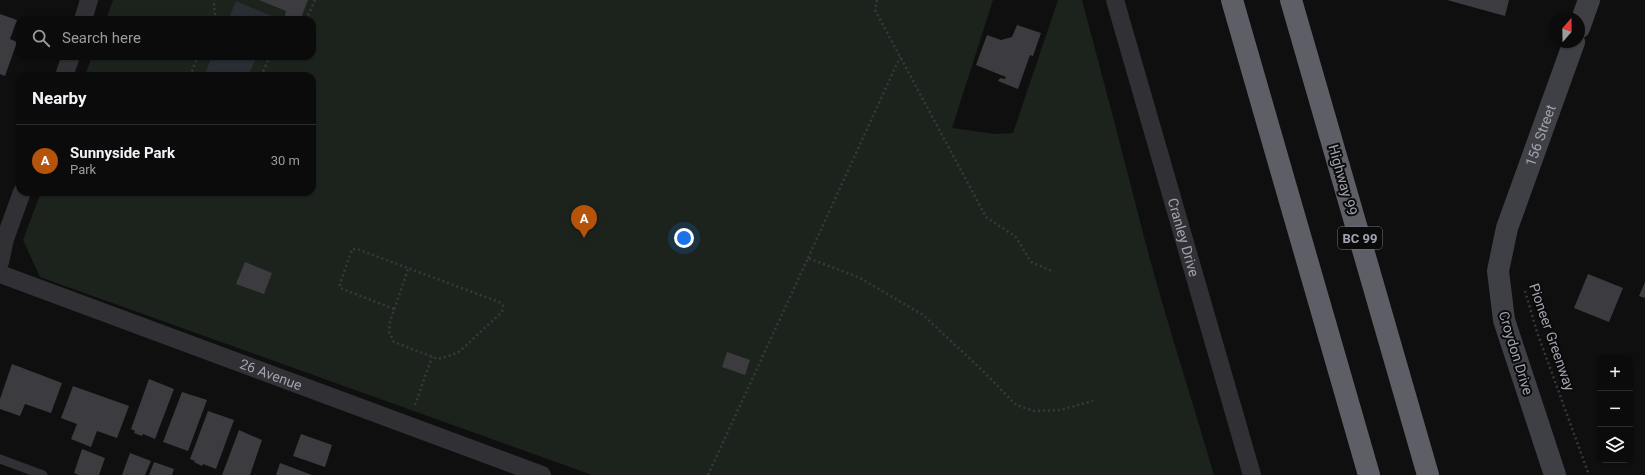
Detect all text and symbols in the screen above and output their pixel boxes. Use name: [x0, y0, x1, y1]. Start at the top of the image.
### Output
north arrow: [1549, 12, 1585, 48]
search box: [16, 16, 316, 60]
icon: search: [30, 27, 52, 49]
text: Search here: [62, 29, 141, 47]
text: Nearby: [32, 88, 87, 108]
street label: 156 Street: [1522, 102, 1559, 168]
street label: Highway 99: [1325, 143, 1361, 217]
text: Sunnyside Park: [70, 144, 175, 162]
text: A: [41, 153, 49, 168]
text: 30 m: [271, 153, 300, 168]
text: Park: [70, 162, 96, 177]
street label: Cranley Drive: [1164, 196, 1202, 279]
pin: A: [571, 205, 597, 238]
road number: BC 99: [1338, 227, 1382, 249]
your location: [674, 228, 694, 248]
street label: Pioneer Greenway: [1526, 281, 1578, 393]
street label: Croydon Drive: [1496, 309, 1536, 397]
map controls: [1597, 355, 1633, 463]
button: +: [1597, 355, 1633, 391]
street label: 26 Avenue: [238, 356, 304, 393]
button: −: [1597, 391, 1633, 427]
button: layers: [1597, 427, 1633, 463]

